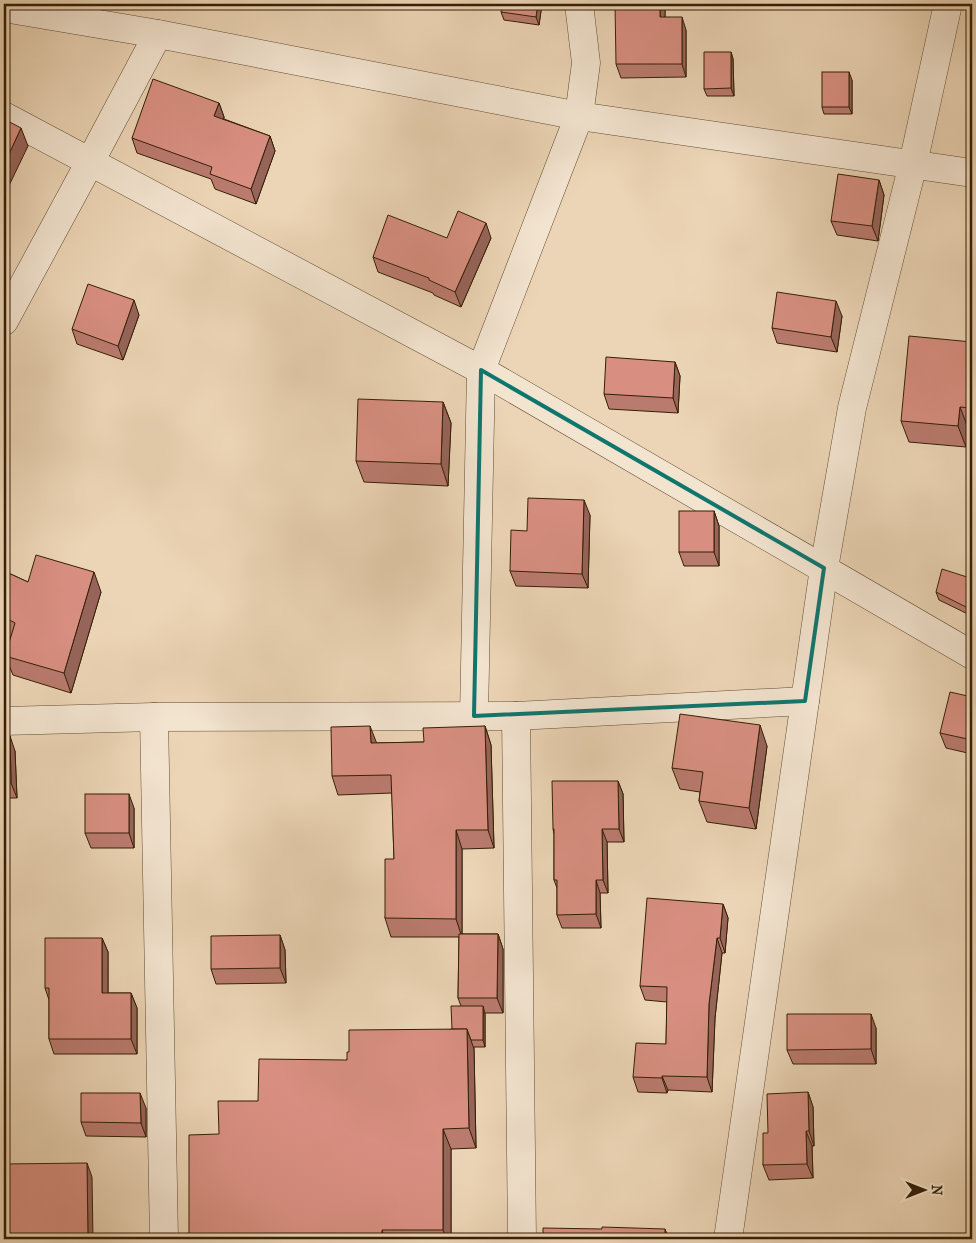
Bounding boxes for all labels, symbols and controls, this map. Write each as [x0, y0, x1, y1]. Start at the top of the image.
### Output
north arrow [898, 1166, 948, 1216]
text: N [928, 1185, 945, 1196]

